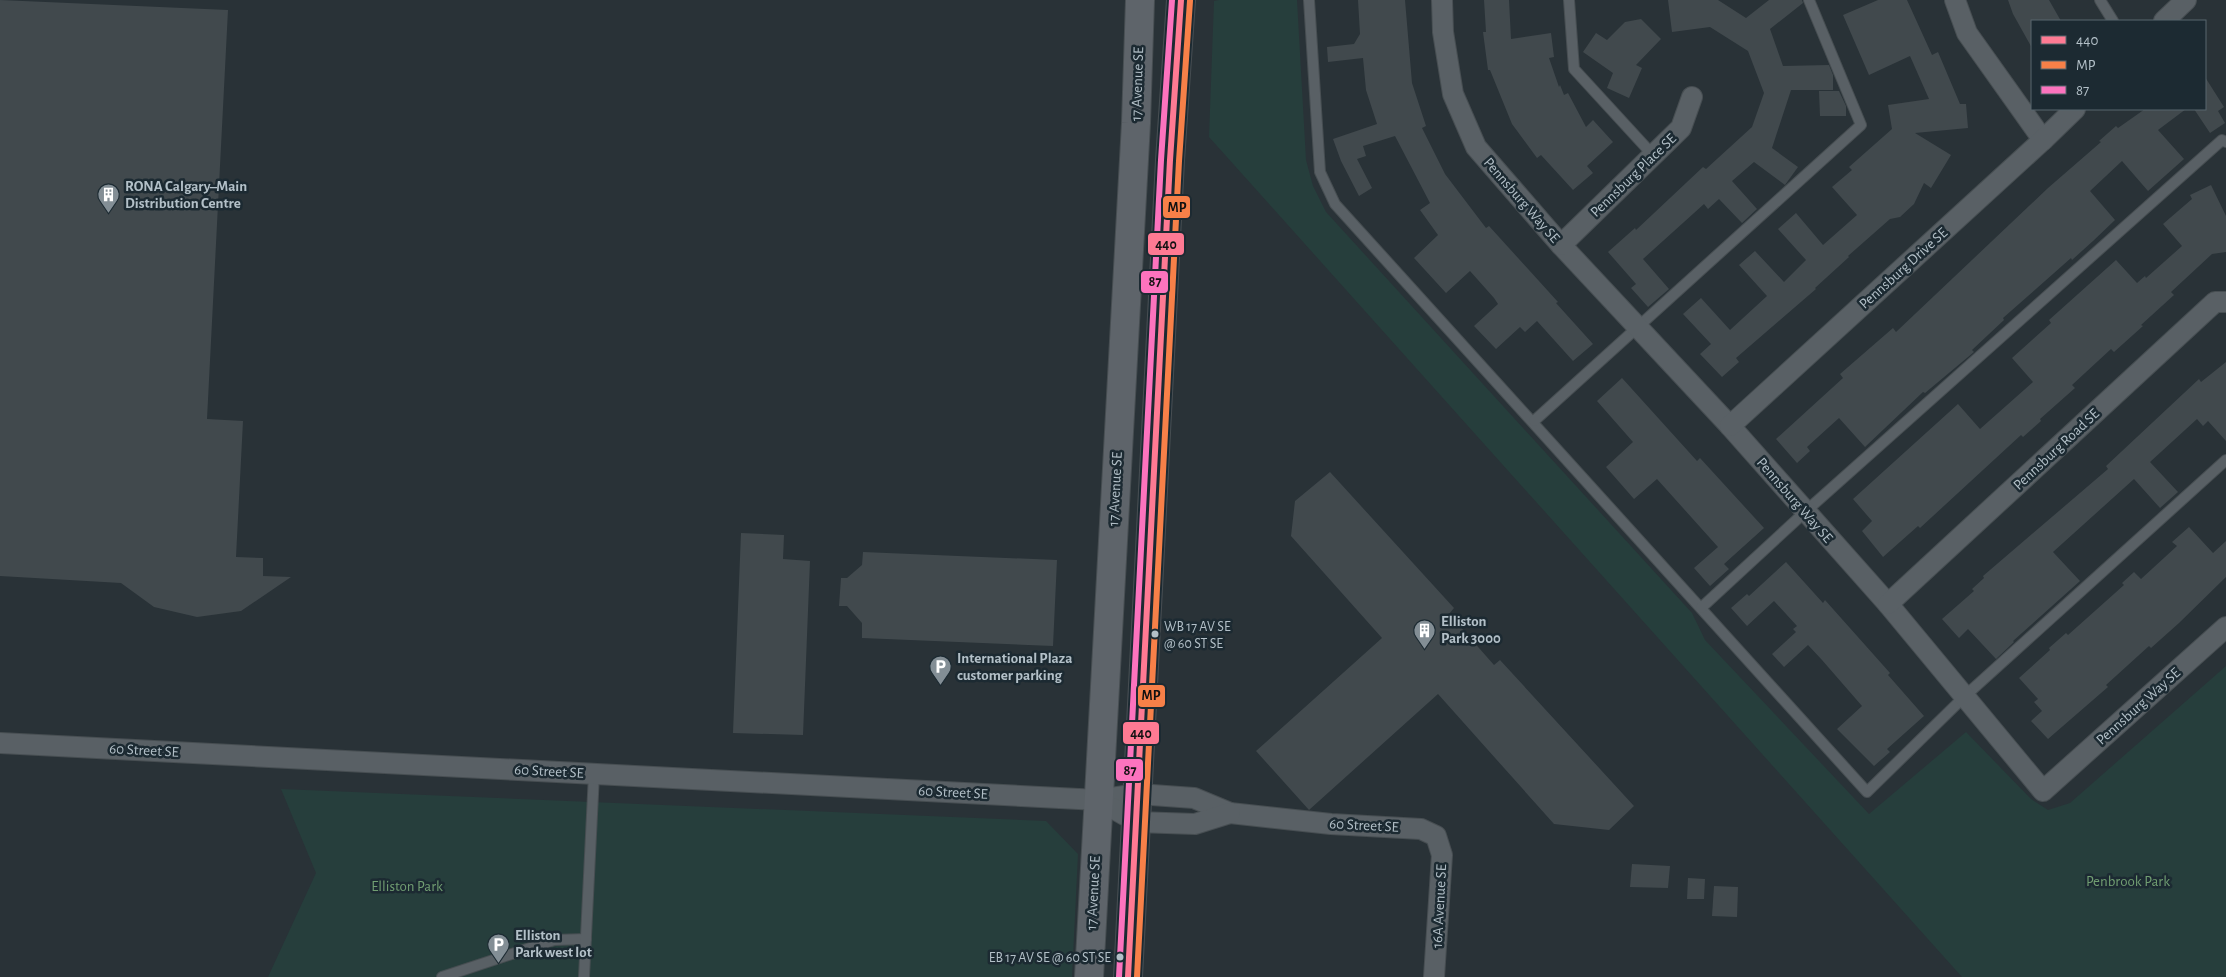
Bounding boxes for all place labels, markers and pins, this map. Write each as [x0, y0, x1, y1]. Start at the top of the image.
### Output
place label: RONA Calgary–Main Distribution Centre [125, 179, 247, 211]
building icon: RONA Calgary–Main Distribution Centre [97, 183, 121, 214]
place label: Elliston Park 3000 [1441, 614, 1501, 646]
building icon: Elliston Park 3000 [1413, 618, 1437, 649]
place label: WB 17 AV SE @ 60 ST SE [1164, 620, 1231, 651]
marker: WB 17 AV SE @ 60 ST SE [1150, 629, 1160, 639]
place label: International Plaza customer parking [957, 651, 1072, 683]
parking icon: International Plaza customer parking [929, 655, 953, 686]
place label: Elliston Park west lot [515, 928, 592, 960]
parking icon: Elliston Park west lot [487, 932, 511, 963]
place label: EB 17 AV SE @ 60 ST SE [989, 951, 1111, 965]
marker: EB 17 AV SE @ 60 ST SE [1115, 952, 1125, 962]

